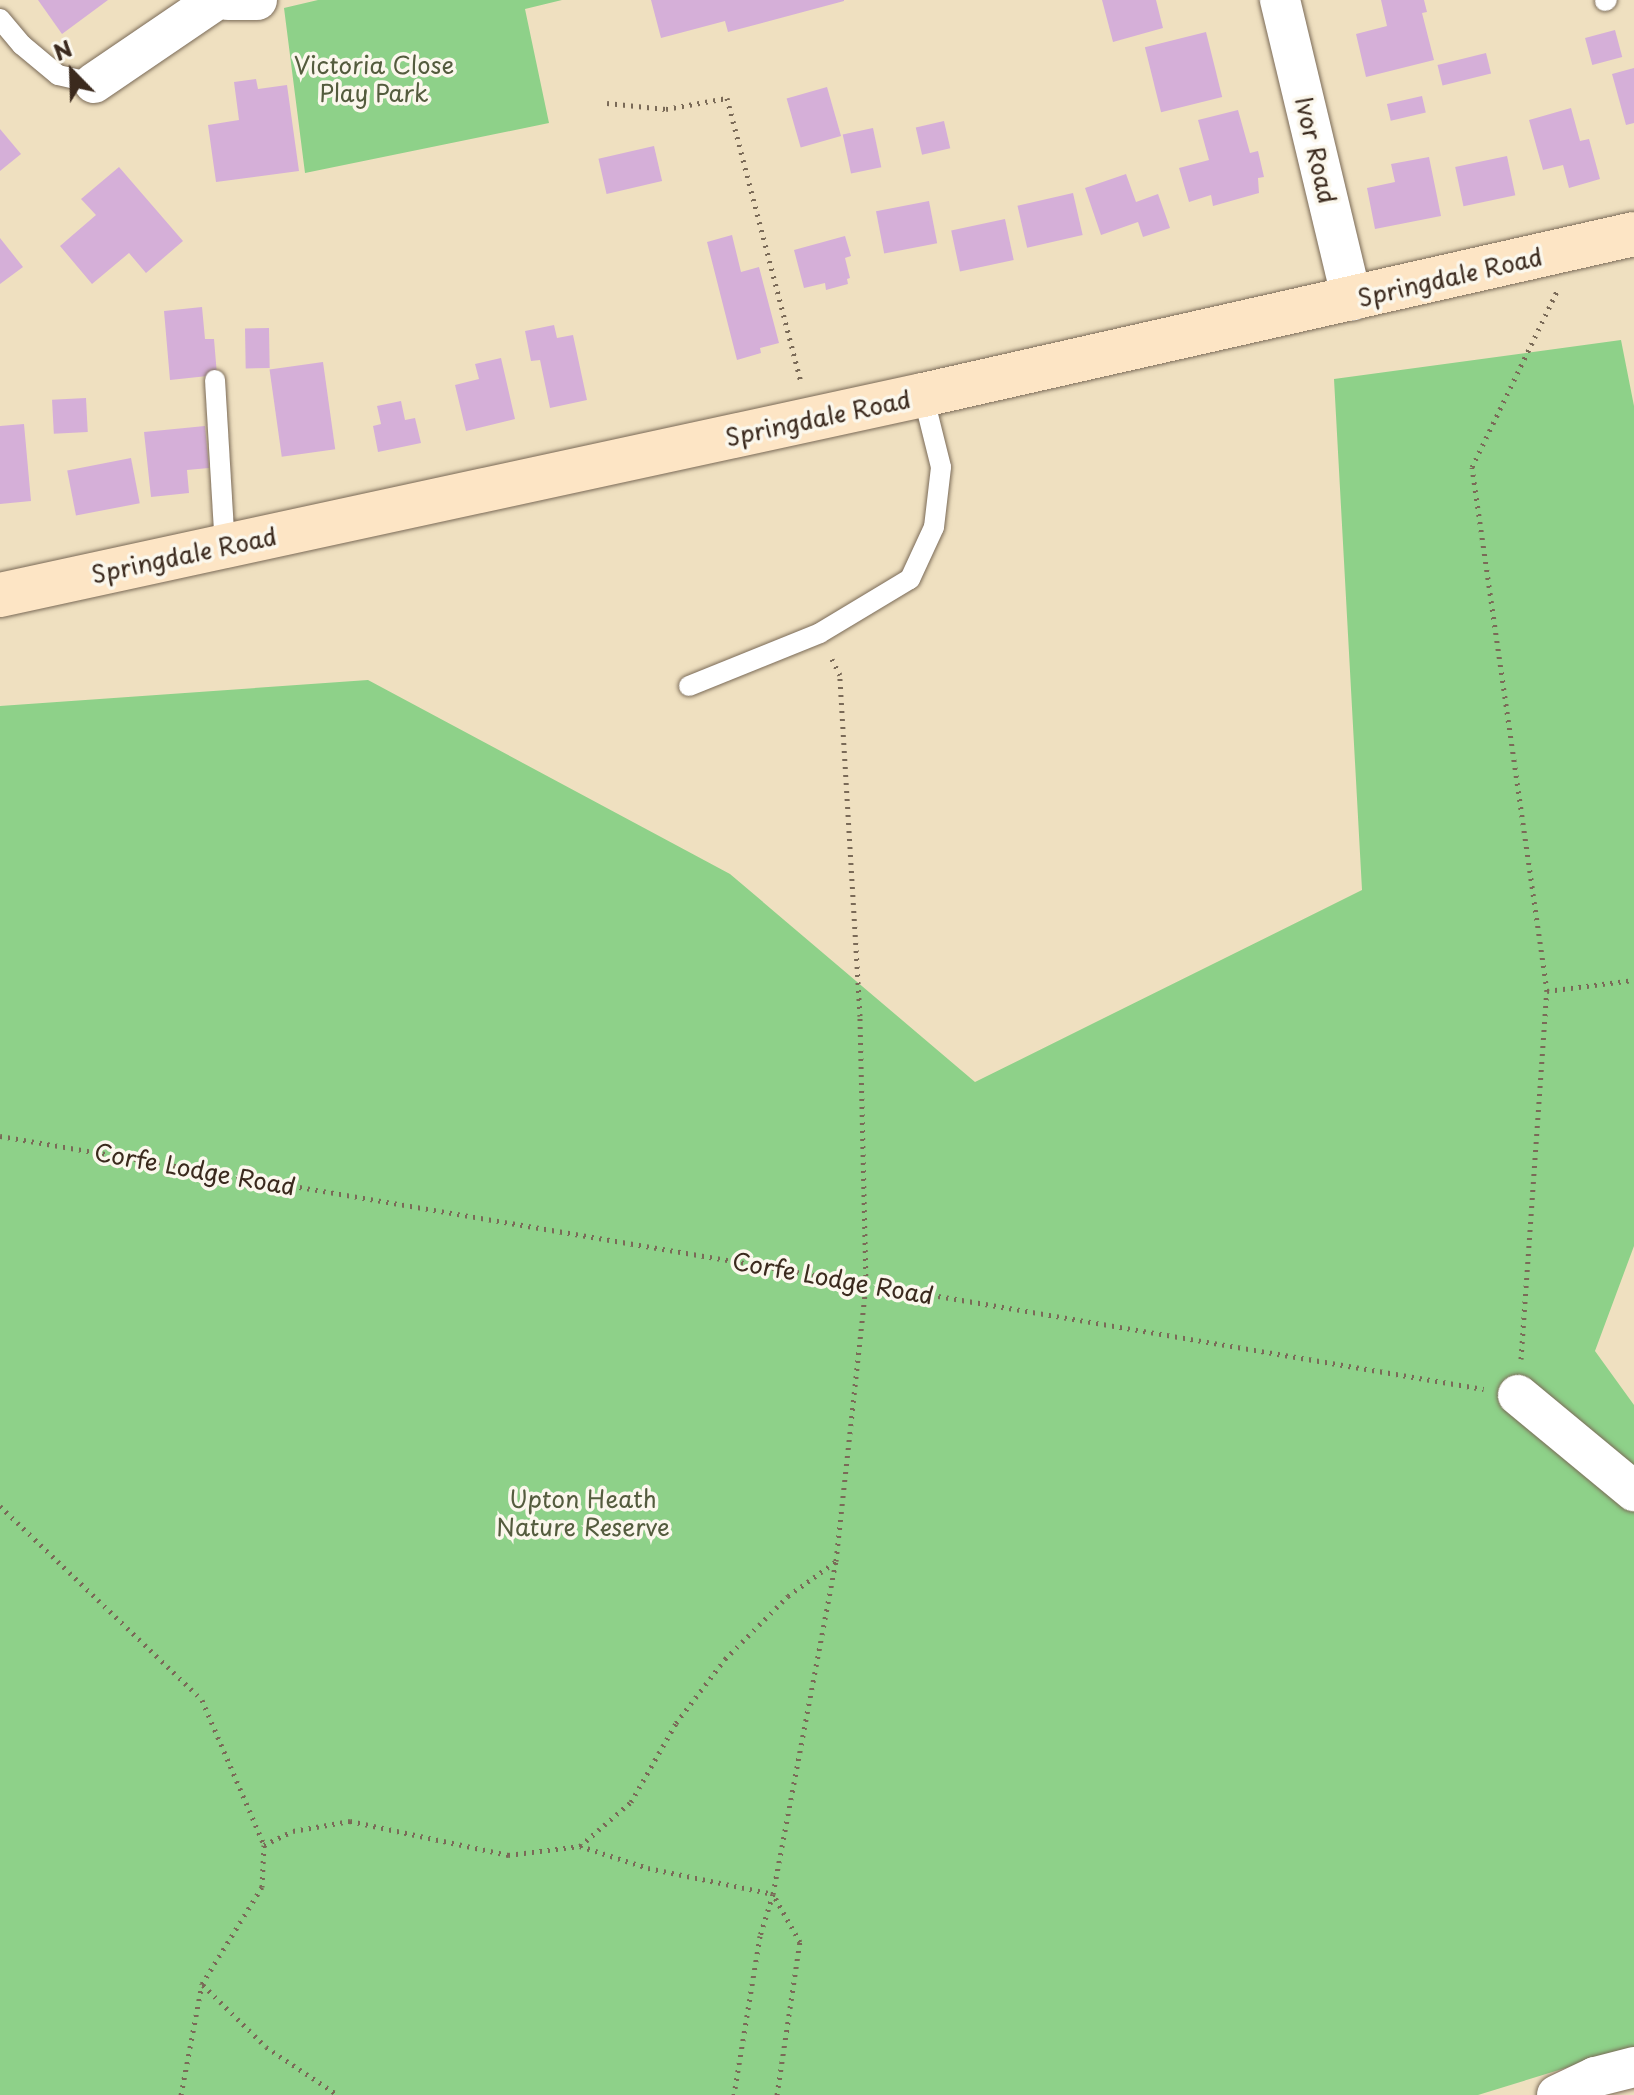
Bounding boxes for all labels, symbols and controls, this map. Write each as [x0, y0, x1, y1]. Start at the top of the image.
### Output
text: N [48, 31, 77, 68]
north arrow [32, 32, 112, 112]
park label: Victoria Close Play Park [294, 51, 454, 107]
street label: Ivor Road [1290, 94, 1342, 206]
street label: Springdale Road [1354, 242, 1546, 312]
street label: Springdale Road [722, 384, 914, 452]
street label: Springdale Road [88, 521, 280, 589]
street label: Corfe Lodge Road [92, 1137, 298, 1201]
street label: Corfe Lodge Road [730, 1246, 936, 1310]
park label: Upton Heath Nature Reserve [495, 1485, 671, 1541]

